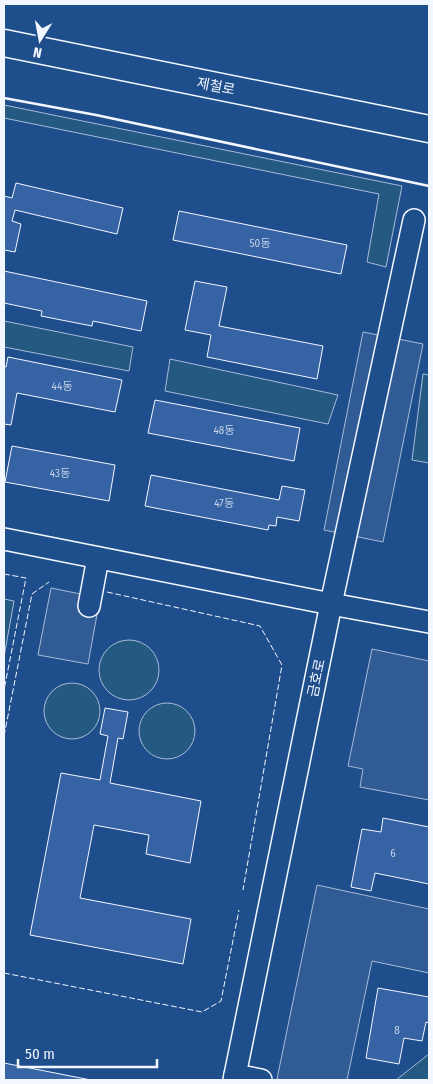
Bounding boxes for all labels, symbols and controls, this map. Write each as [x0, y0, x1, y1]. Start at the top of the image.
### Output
north arrow [15, 15, 65, 65]
text: N [32, 43, 43, 61]
street label: 제철로 [195, 74, 237, 99]
house number: 50동 [250, 237, 270, 250]
house number: 44동 [52, 380, 72, 393]
house number: 48동 [214, 424, 234, 437]
house number: 43동 [50, 467, 70, 480]
house number: 47동 [214, 497, 234, 510]
street label: 금호로 [304, 657, 329, 699]
house number: 6 [390, 847, 396, 860]
house number: 8 [394, 1024, 400, 1037]
scale bar [18, 1036, 156, 1068]
text: 50 m [25, 1045, 55, 1063]

